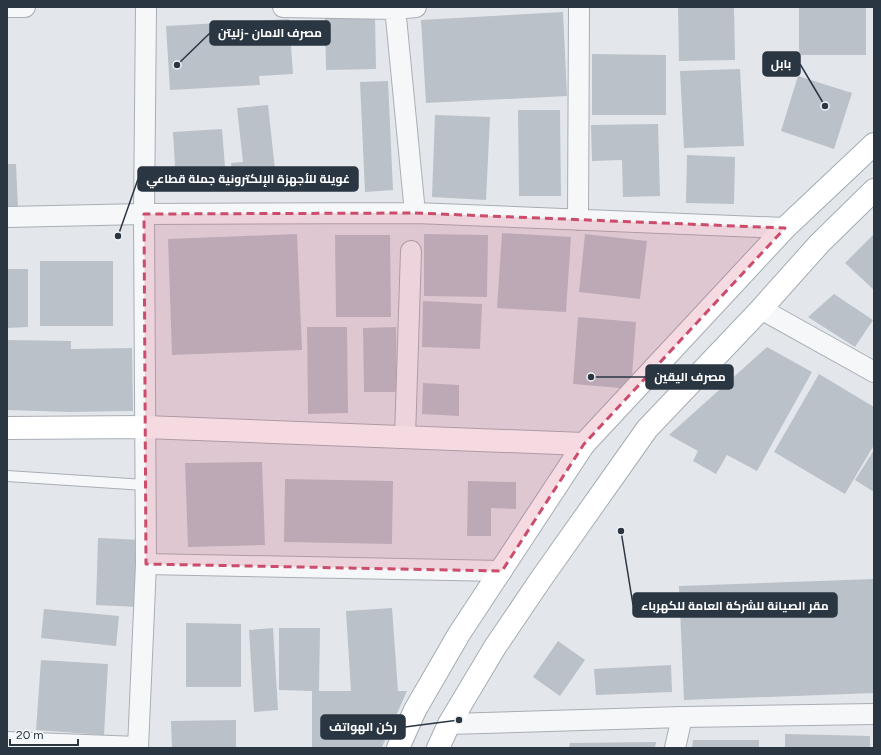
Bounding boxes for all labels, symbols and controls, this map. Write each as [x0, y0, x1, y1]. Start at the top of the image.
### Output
callout: مصرف الامان -زليتن [210, 21, 330, 45]
text: مصرف الامان -زليتن [218, 26, 322, 41]
callout: بابل [763, 52, 800, 76]
text: بابل [771, 57, 791, 72]
callout: غويلة للأجهزة الإلكترونية جملة قطاعي [138, 167, 358, 191]
text: غويلة للأجهزة الإلكترونية جملة قطاعي [146, 172, 350, 189]
callout: مصرف اليقين [646, 365, 733, 389]
text: مصرف اليقين [654, 370, 726, 385]
callout: مقر الصيانة للشركة العامة للكهرباء [633, 593, 837, 617]
text: مقر الصيانة للشركة العامة للكهرباء [641, 599, 829, 614]
callout: ركن الهواتف [321, 715, 405, 739]
text: ركن الهواتف [329, 720, 397, 735]
scale bar [10, 721, 78, 747]
text: 20 m [16, 728, 44, 742]

